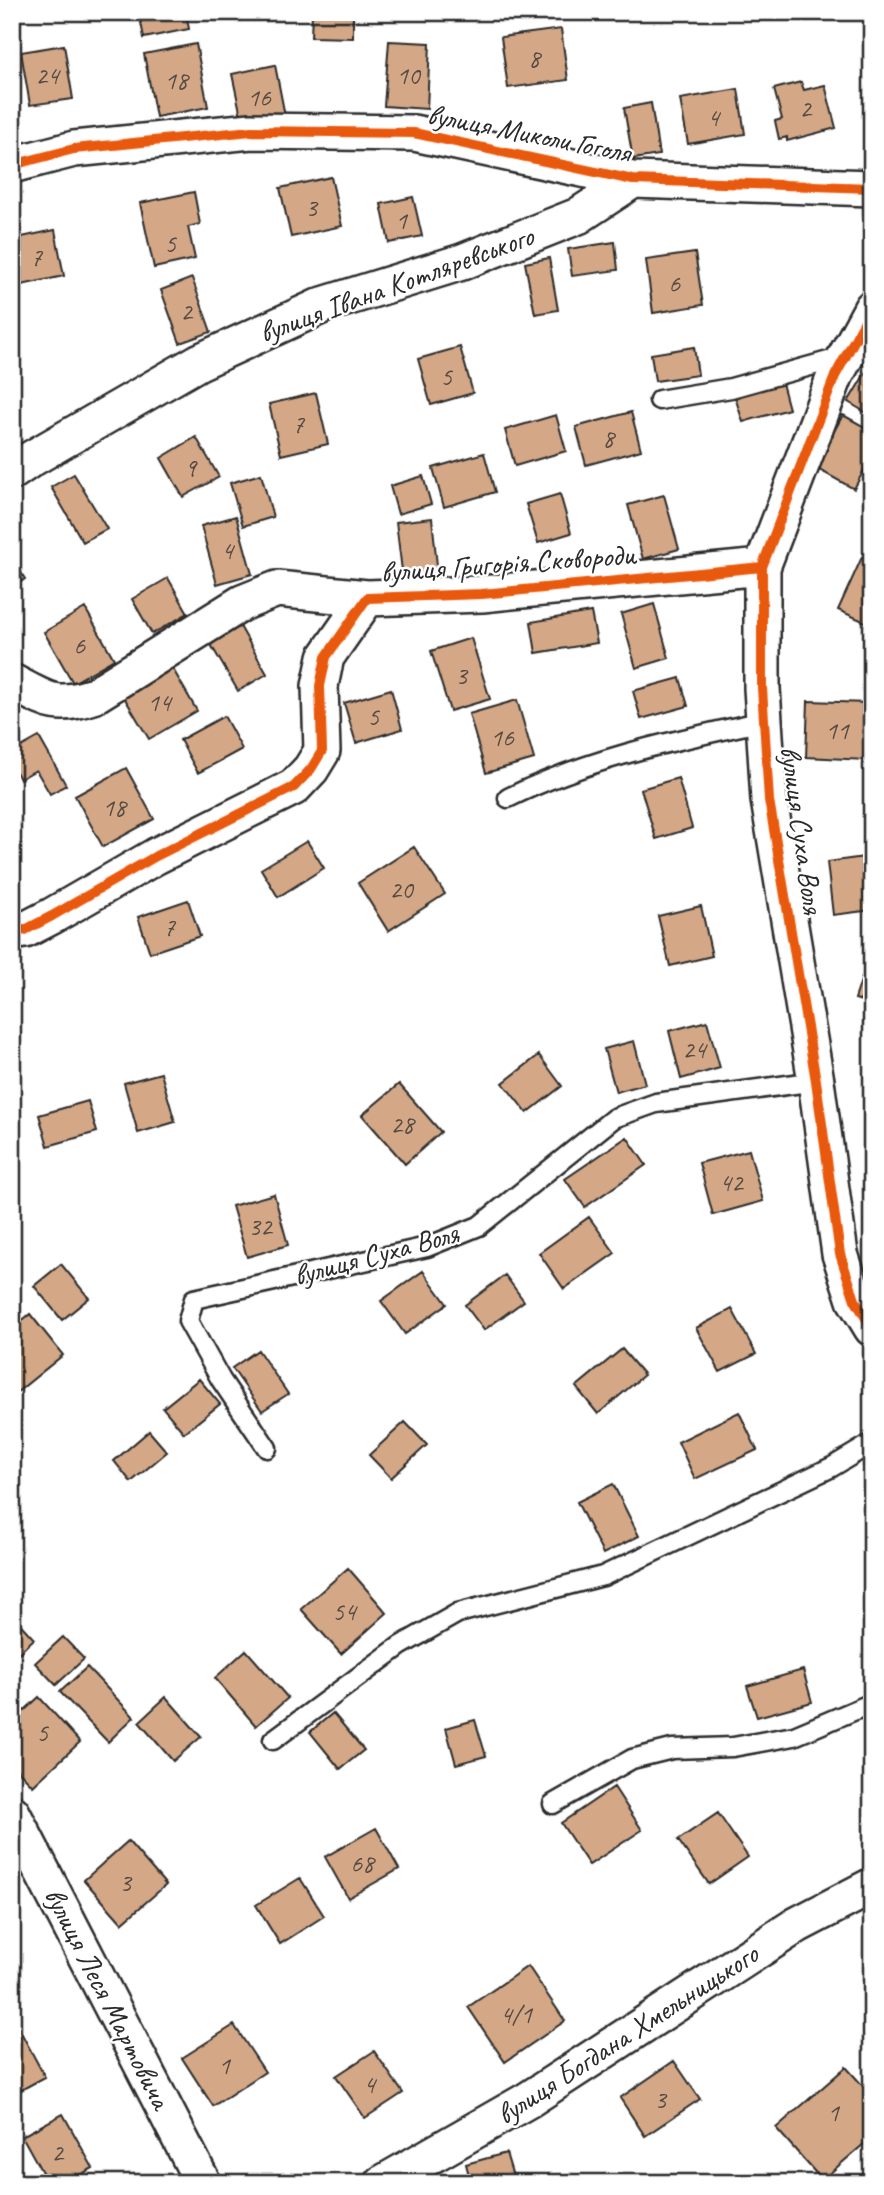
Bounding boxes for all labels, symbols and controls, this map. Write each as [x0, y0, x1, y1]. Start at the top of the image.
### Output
house number: 8 [528, 42, 542, 75]
house number: 24 [35, 59, 61, 92]
house number: 10 [396, 59, 422, 92]
house number: 18 [164, 64, 190, 97]
house number: 16 [247, 81, 272, 114]
house number: 2 [799, 92, 813, 125]
street label: вулиця Миколи Гоголя [424, 95, 636, 172]
house number: 4 [707, 101, 721, 134]
house number: 3 [305, 191, 319, 224]
house number: 1 [395, 204, 408, 237]
street label: вулиця Івана Котляревського [254, 216, 540, 351]
house number: 5 [164, 227, 177, 260]
house number: 7 [30, 241, 43, 274]
house number: 6 [668, 267, 681, 300]
house number: 2 [180, 295, 194, 328]
house number: 5 [440, 360, 453, 393]
house number: 7 [292, 408, 305, 441]
house number: 8 [602, 422, 616, 455]
house number: 9 [184, 451, 198, 484]
house number: 4 [221, 534, 235, 567]
street label: вулиця Григорія Сковороди [379, 535, 638, 591]
house number: 6 [73, 629, 86, 662]
house number: 3 [455, 659, 469, 692]
house number: 14 [147, 686, 173, 719]
house number: 5 [367, 700, 380, 733]
house number: 11 [825, 714, 850, 747]
house number: 16 [490, 721, 515, 754]
street label: вулиця Суха Воля [771, 744, 833, 918]
house number: 18 [102, 791, 128, 824]
house number: 20 [389, 873, 415, 906]
house number: 7 [163, 911, 176, 944]
house number: 24 [682, 1033, 708, 1066]
house number: 28 [390, 1108, 416, 1141]
house number: 42 [719, 1166, 745, 1199]
house number: 32 [248, 1210, 274, 1243]
street label: вулиця Суха Воля [289, 1213, 464, 1294]
house number: 54 [332, 1595, 358, 1628]
house number: 5 [36, 1716, 49, 1749]
house number: 68 [350, 1847, 376, 1880]
house number: 3 [119, 1866, 133, 1899]
street label: вулиця Леся Мартовича [36, 1881, 181, 2118]
street label: вулиця Богдана Хмельницького [489, 1934, 766, 2133]
house number: 4/1 [500, 1998, 533, 2031]
house number: 1 [218, 2049, 231, 2082]
house number: 4 [363, 2068, 377, 2101]
house number: 3 [654, 2083, 668, 2116]
house number: 1 [827, 2096, 840, 2129]
house number: 2 [51, 2136, 65, 2169]

